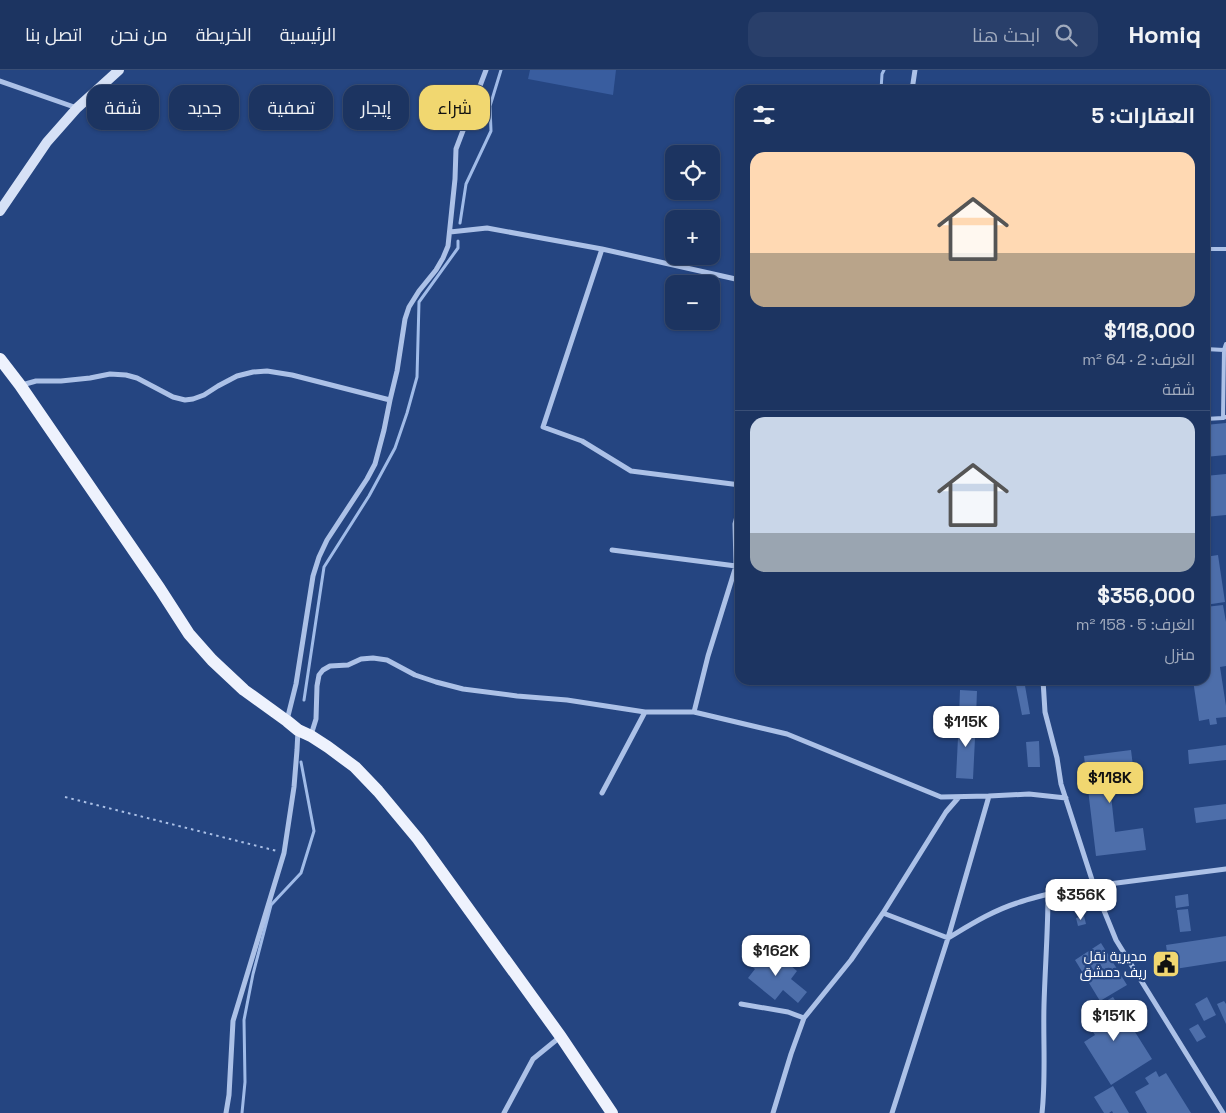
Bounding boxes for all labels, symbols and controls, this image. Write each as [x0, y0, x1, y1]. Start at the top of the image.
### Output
search box [748, 12, 1098, 57]
text: Homiq [1128, 19, 1201, 50]
icon: search [1052, 21, 1080, 49]
text: اتصل بنا [25, 23, 83, 46]
text: من نحن [111, 23, 168, 46]
text: الخريطة [196, 23, 252, 46]
text: الرئيسية [280, 23, 336, 46]
text: ابحث هنا [972, 23, 1040, 48]
chip: شقة [87, 85, 159, 130]
chip: جديد [169, 85, 239, 130]
chip: تصفية [249, 85, 333, 130]
chip: إيجار [343, 85, 409, 130]
chip: شراء [419, 85, 490, 130]
icon: filters [750, 101, 778, 129]
text: العقارات: 5 [1092, 102, 1195, 129]
map controls [665, 145, 720, 330]
button: locate [665, 145, 720, 200]
icon: home [928, 184, 1018, 274]
button: + [665, 210, 720, 265]
button: − [665, 275, 720, 330]
text: $118,000 [1104, 317, 1195, 344]
text: الغرف: 2 · 64 m² [1082, 349, 1195, 370]
text: شقة [1162, 379, 1195, 400]
icon: home [928, 450, 1018, 540]
text: $356,000 [1097, 582, 1195, 609]
text: الغرف: 5 · 158 m² [1076, 614, 1195, 635]
text: منزل [1165, 644, 1195, 665]
pin: $115K [931, 706, 1001, 748]
text: $115K [944, 711, 988, 732]
pin: $118K [1075, 762, 1145, 804]
text: $118K [1088, 767, 1132, 788]
pin: $356K [1046, 878, 1116, 921]
text: $356K [1057, 884, 1105, 905]
pin: $162K [741, 934, 811, 977]
text: $162K [753, 940, 799, 961]
place label: مديرية نقل ريف دمشق [1080, 947, 1147, 981]
public building icon: مديرية نقل ريف دمشق [1151, 949, 1181, 979]
pin: $151K [1079, 1000, 1149, 1042]
text: $151K [1092, 1005, 1136, 1026]

